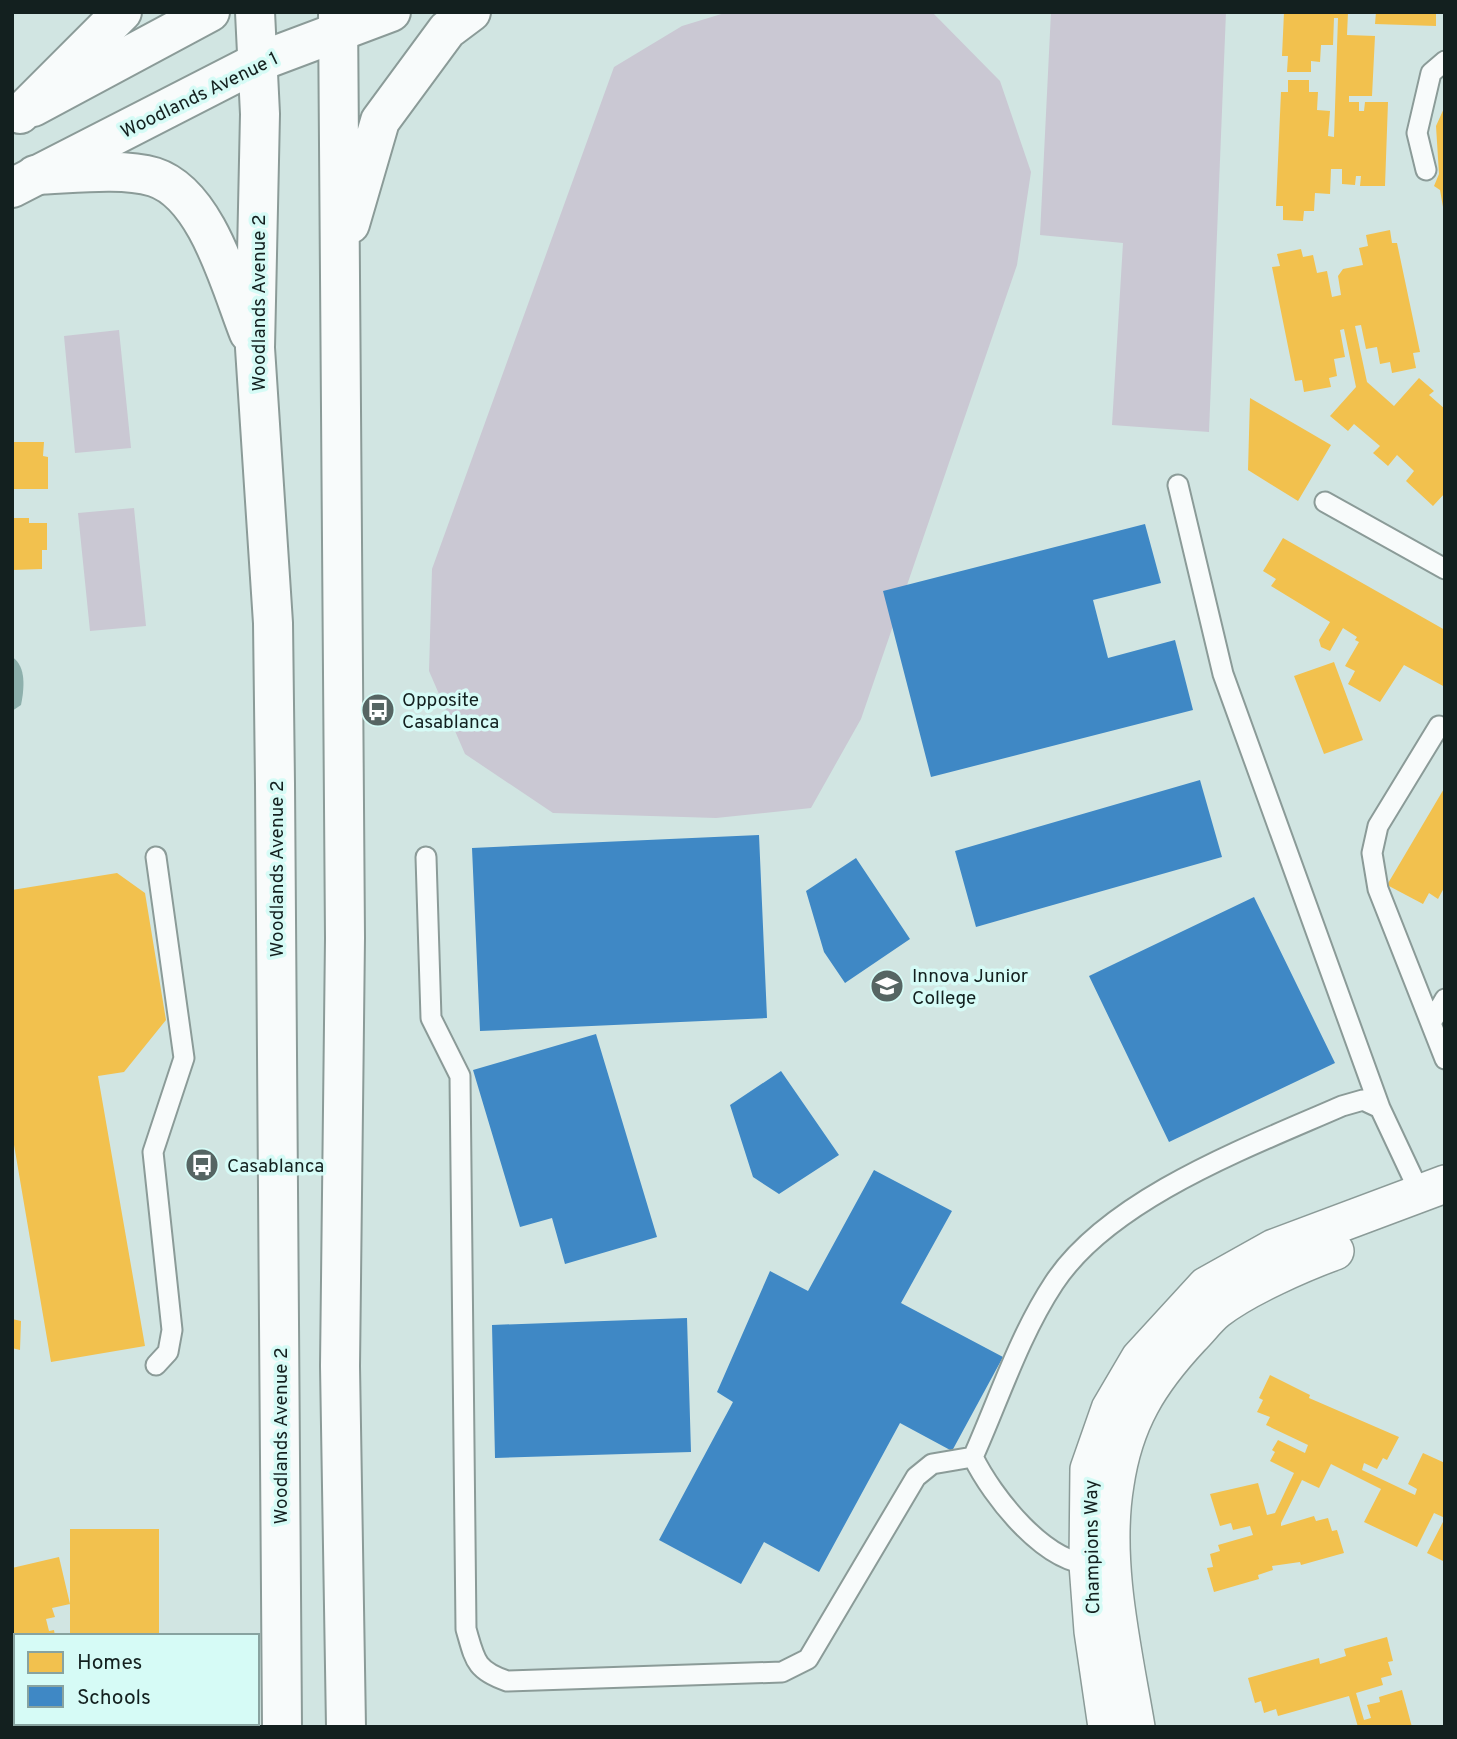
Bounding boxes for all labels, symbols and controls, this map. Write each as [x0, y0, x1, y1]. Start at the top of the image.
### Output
street label: Woodlands Avenue 1 [117, 47, 283, 144]
street label: Woodlands Avenue 2 [248, 214, 272, 392]
place label: Opposite Casablanca [402, 689, 499, 735]
bus stop icon: Opposite Casablanca [359, 691, 397, 729]
street label: Woodlands Avenue 2 [266, 780, 290, 958]
place label: Innova Junior College [912, 965, 1029, 1011]
school or university icon: Innova Junior College [868, 967, 906, 1005]
bus stop icon: Casablanca [183, 1146, 221, 1184]
place label: Casablanca [227, 1155, 324, 1179]
street label: Woodlands Avenue 2 [270, 1347, 294, 1525]
street label: Champions Way [1080, 1479, 1106, 1615]
legend [14, 1634, 259, 1725]
text: Homes [77, 1650, 142, 1677]
text: Schools [77, 1685, 151, 1712]

